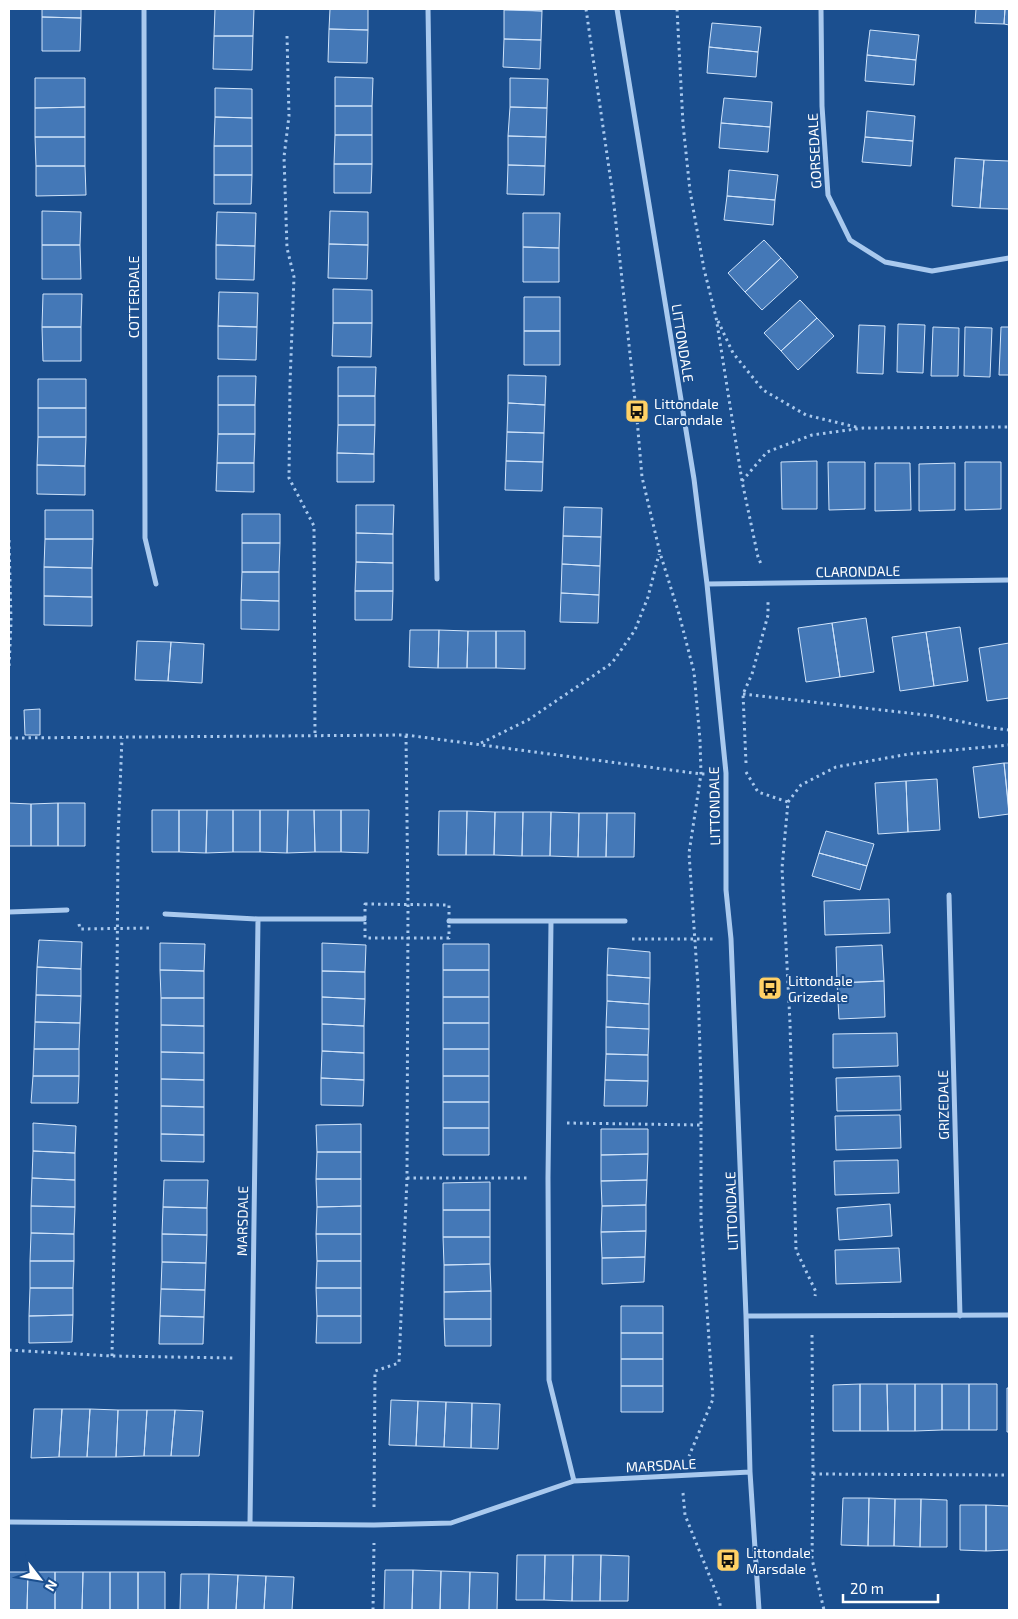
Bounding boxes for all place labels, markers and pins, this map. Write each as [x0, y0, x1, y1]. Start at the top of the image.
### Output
place label: Littondale Clarondale [654, 395, 723, 428]
bus stop icon: Littondale Clarondale [624, 398, 650, 424]
place label: Littondale Grizedale [788, 972, 853, 1005]
bus stop icon: Littondale Grizedale [757, 975, 783, 1001]
place label: Littondale Marsdale [746, 1544, 811, 1577]
bus stop icon: Littondale Marsdale [715, 1547, 741, 1573]

